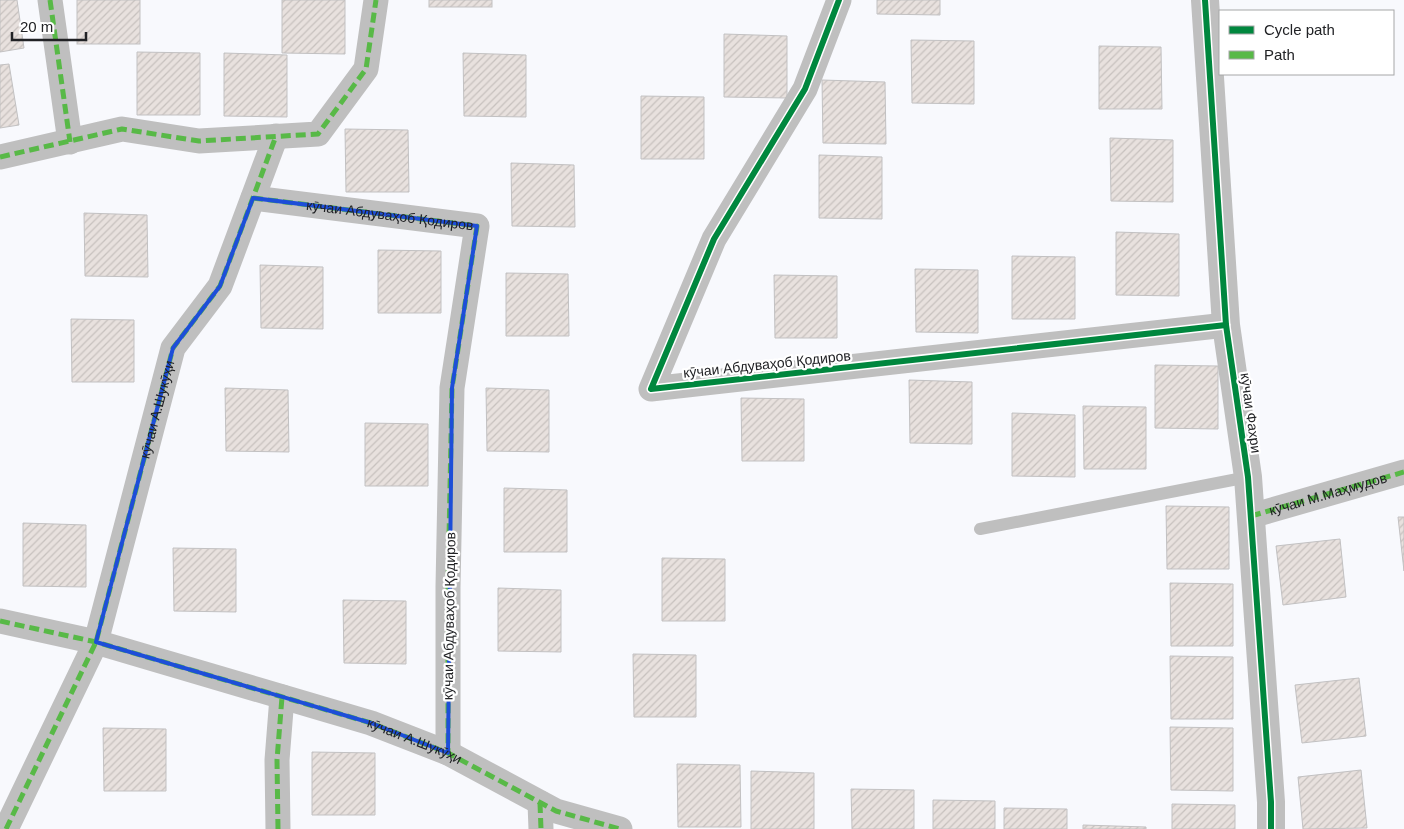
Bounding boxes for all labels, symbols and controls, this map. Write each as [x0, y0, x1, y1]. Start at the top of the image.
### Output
scale bar [12, 10, 86, 42]
legend [1219, 10, 1394, 75]
text: 20 m [20, 18, 53, 35]
text: Cycle path [1264, 21, 1335, 38]
text: Path [1264, 46, 1295, 63]
street label: кӯчаи Абдуваҳоб Қодиров [305, 197, 474, 233]
street label: кӯчаи Абдуваҳоб Қодиров [683, 347, 851, 381]
street label: кӯчаи А.Шукӯҳи [136, 359, 177, 460]
street label: кӯчаи Фахри [1237, 372, 1265, 454]
street label: кӯчаи М.Маҳмудов [1267, 469, 1389, 518]
street label: кӯчаи Абдуваҳоб Қодиров [440, 532, 458, 700]
street label: кӯчаи А.Шукӯҳи [365, 714, 465, 767]

